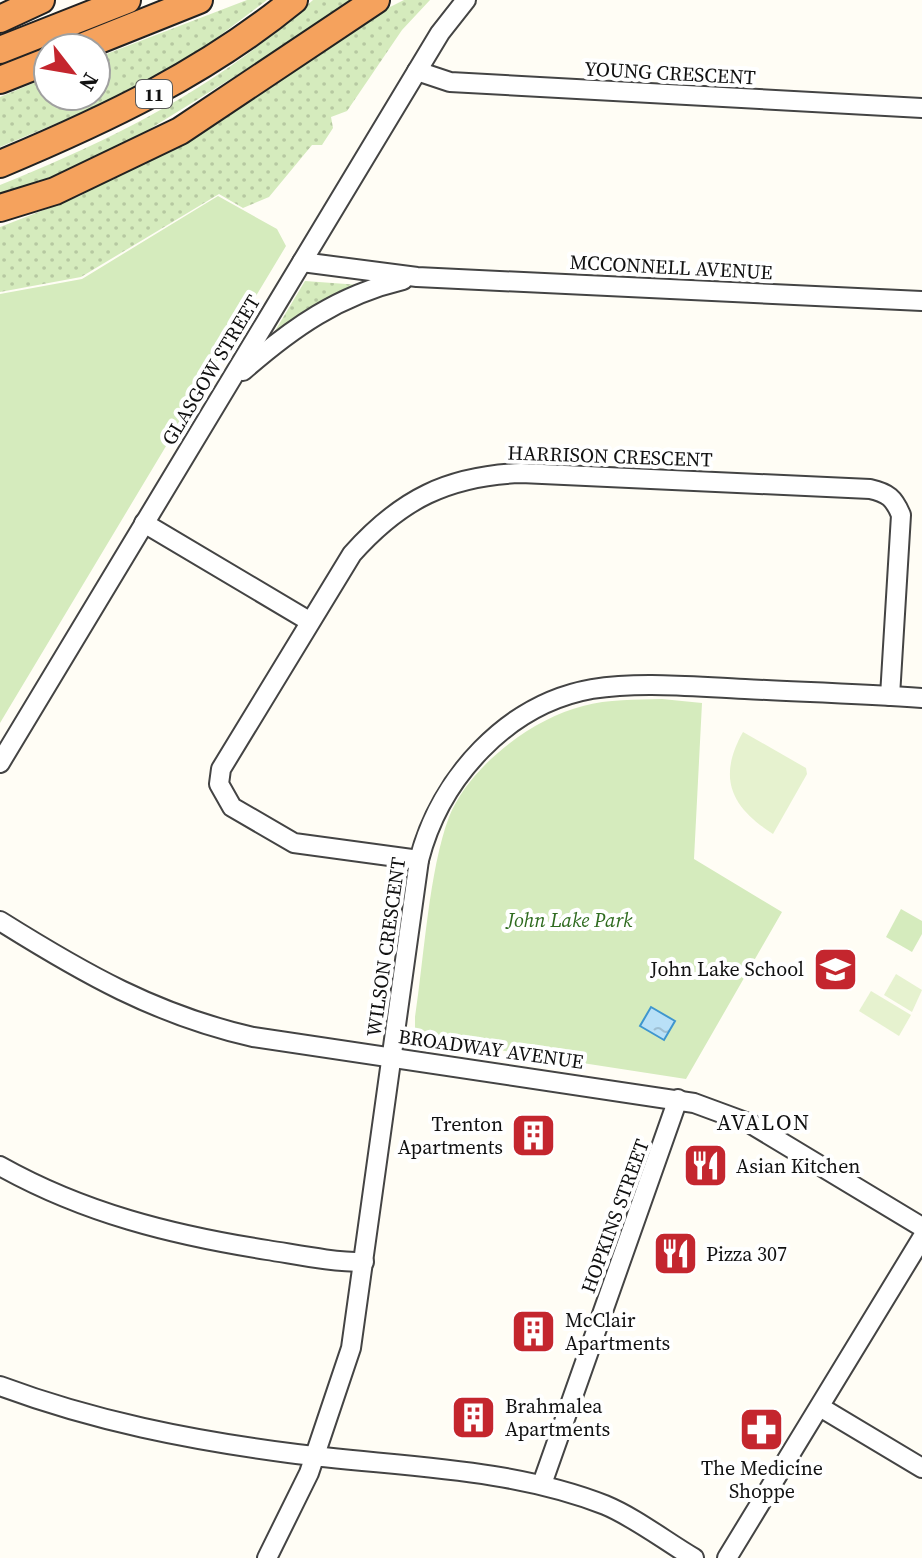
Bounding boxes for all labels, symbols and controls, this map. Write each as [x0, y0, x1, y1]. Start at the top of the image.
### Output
north arrow [32, 32, 112, 112]
street label: YOUNG CRESCENT [584, 55, 756, 91]
text: N [72, 68, 106, 97]
road number: 11 [136, 80, 172, 108]
street label: MCCONNELL AVENUE [569, 248, 773, 286]
street label: GLASGOW STREET [155, 290, 267, 450]
street label: HARRISON CRESCENT [507, 438, 713, 474]
street label: WILSON CRESCENT [360, 855, 412, 1039]
park label: John Lake Park [505, 906, 633, 934]
school or university icon: John Lake School [811, 945, 859, 993]
place label: John Lake School [649, 955, 804, 983]
street label: BROADWAY AVENUE [397, 1022, 585, 1076]
district label: AVALON [717, 1107, 811, 1137]
place label: Trenton Apartments [398, 1110, 503, 1161]
building icon: Trenton Apartments [510, 1112, 558, 1160]
street label: HOPKINS STREET [574, 1135, 656, 1297]
restaurant icon: Asian Kitchen [681, 1142, 729, 1190]
place label: Asian Kitchen [736, 1152, 860, 1180]
restaurant icon: Pizza 307 [651, 1230, 699, 1278]
place label: Pizza 307 [706, 1240, 787, 1268]
place label: McClair Apartments [565, 1306, 670, 1357]
building icon: McClair Apartments [510, 1308, 558, 1356]
place label: Brahmalea Apartments [505, 1392, 610, 1443]
building icon: Brahmalea Apartments [450, 1394, 498, 1442]
pharmacy icon: The Medicine Shoppe [738, 1405, 786, 1453]
place label: The Medicine Shoppe [701, 1454, 823, 1505]

